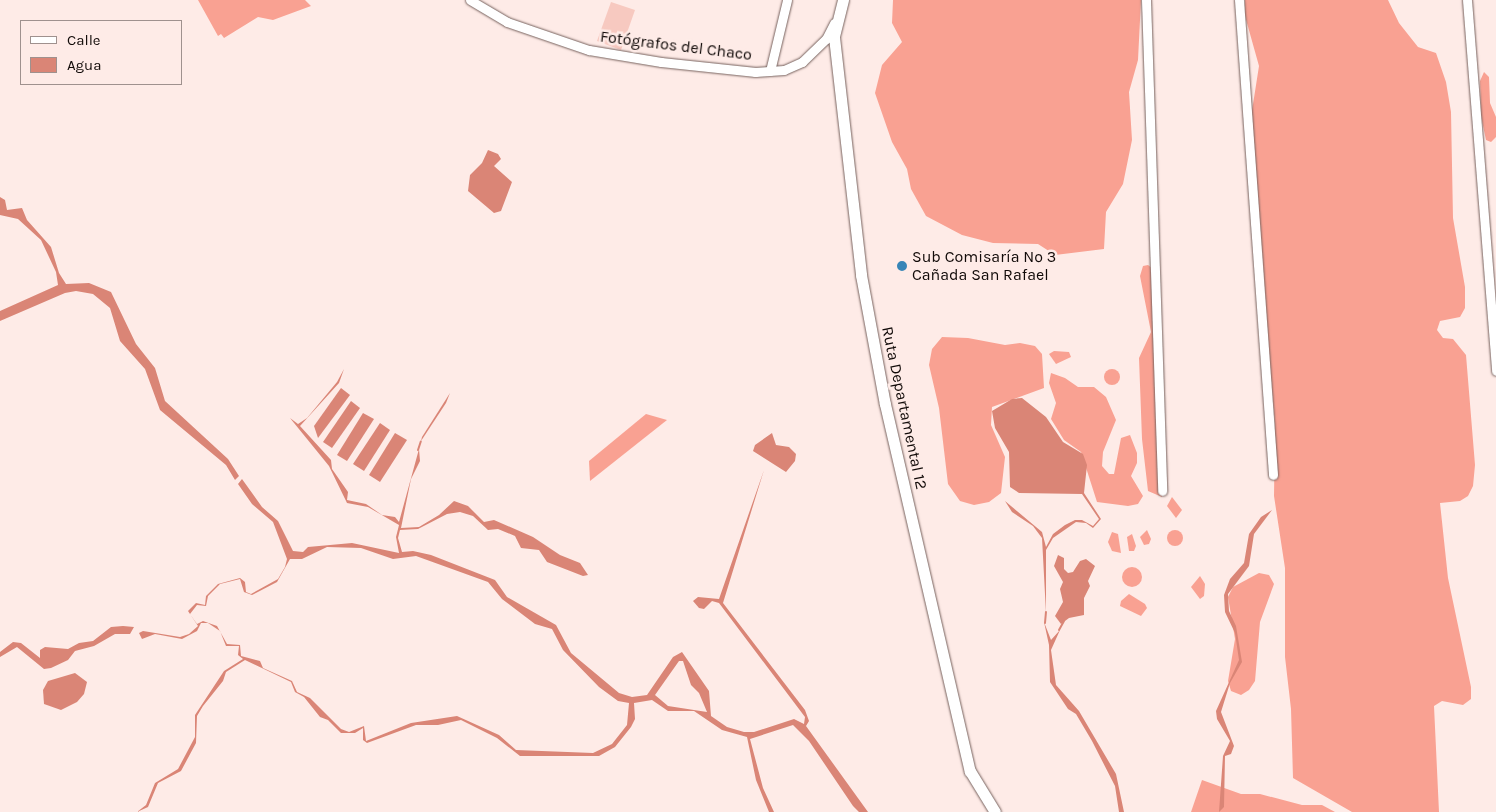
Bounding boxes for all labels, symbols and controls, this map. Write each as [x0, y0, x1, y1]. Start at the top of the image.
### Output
legend [20, 20, 182, 85]
street label: Fotógrafos del Chaco [599, 27, 753, 65]
text: Calle [67, 31, 101, 49]
text: Agua [67, 56, 101, 74]
place label: Sub Comisaría Nº 3 Cañada San Rafael [912, 247, 1056, 285]
marker: Sub Comisaría Nº 3 Cañada San Rafael [896, 260, 908, 272]
street label: Ruta Departamental 12 [877, 325, 931, 491]

